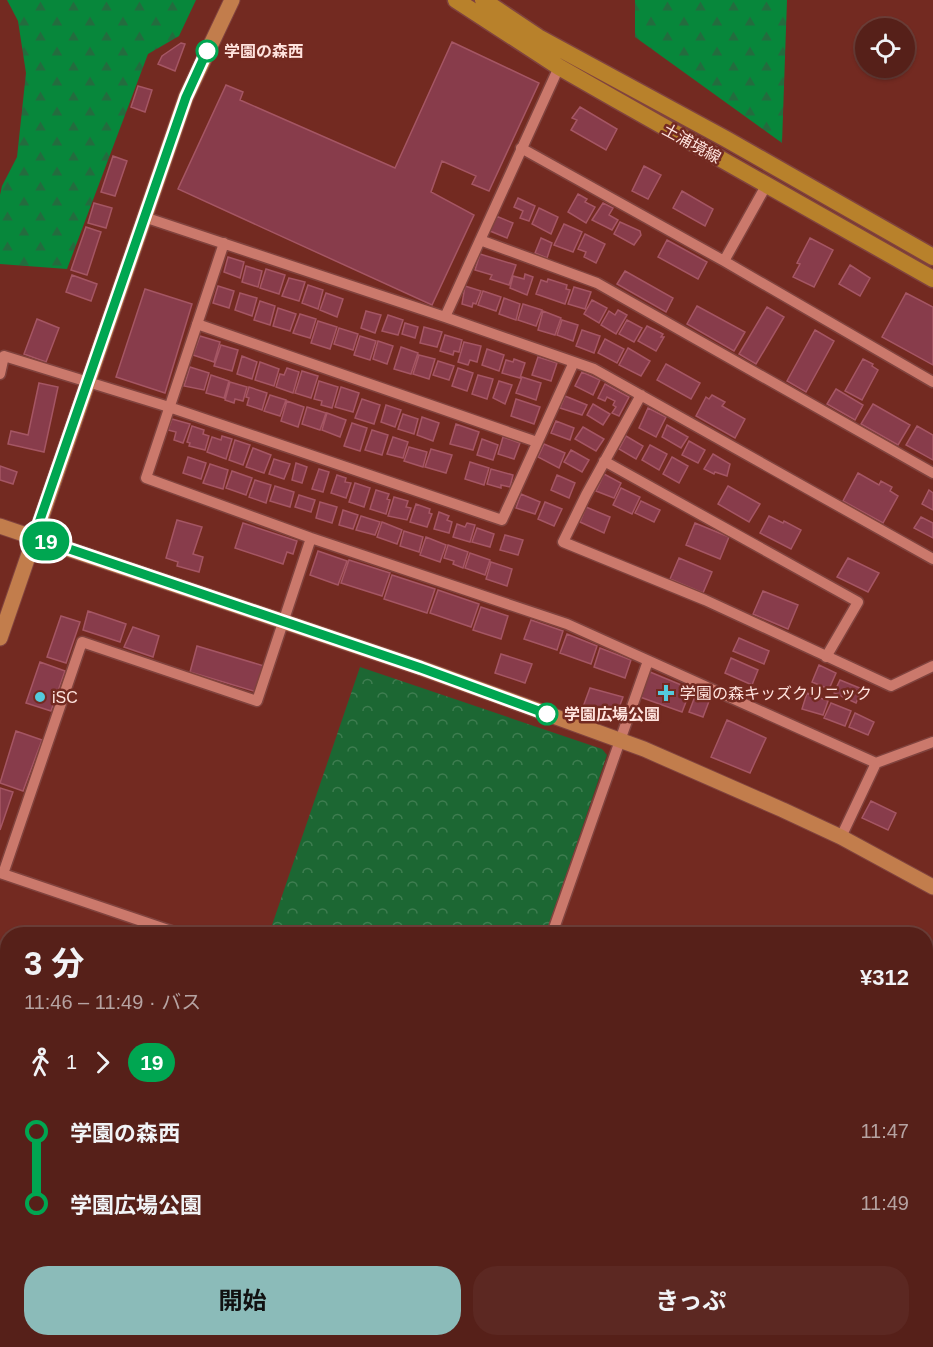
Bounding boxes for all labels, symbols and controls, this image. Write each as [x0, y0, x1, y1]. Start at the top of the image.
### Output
map controls [855, 18, 915, 78]
button: locate [855, 18, 915, 78]
marker: 学園の森西 [196, 40, 218, 62]
place label: 学園の森西 [224, 43, 304, 60]
street label: 土浦境線 [660, 120, 724, 166]
line badge: 19 [19, 522, 73, 560]
text: 19 [34, 530, 58, 553]
marker: 学園の森キッズクリニック [657, 684, 675, 702]
place label: 学園の森キッズクリニック [680, 685, 872, 702]
place label: iSC [52, 689, 78, 706]
marker: iSC [33, 690, 47, 704]
marker: 学園広場公園 [536, 703, 558, 725]
place label: 学園広場公園 [564, 706, 660, 723]
text: 3 分 [24, 945, 85, 982]
text: ¥312 [860, 965, 909, 990]
text: 11:46 – 11:49 · バス [24, 991, 201, 1013]
icon: walk [24, 1046, 57, 1079]
icon: forward [86, 1046, 119, 1079]
text: 1 [66, 1051, 77, 1073]
text: 19 [140, 1051, 163, 1074]
text: 11:47 [860, 1120, 909, 1142]
text: 学園の森西 [70, 1121, 180, 1146]
text: 11:49 [860, 1192, 909, 1214]
text: 学園広場公園 [70, 1193, 202, 1218]
button: 開始 [24, 1266, 461, 1335]
button: きっぷ [473, 1266, 909, 1335]

